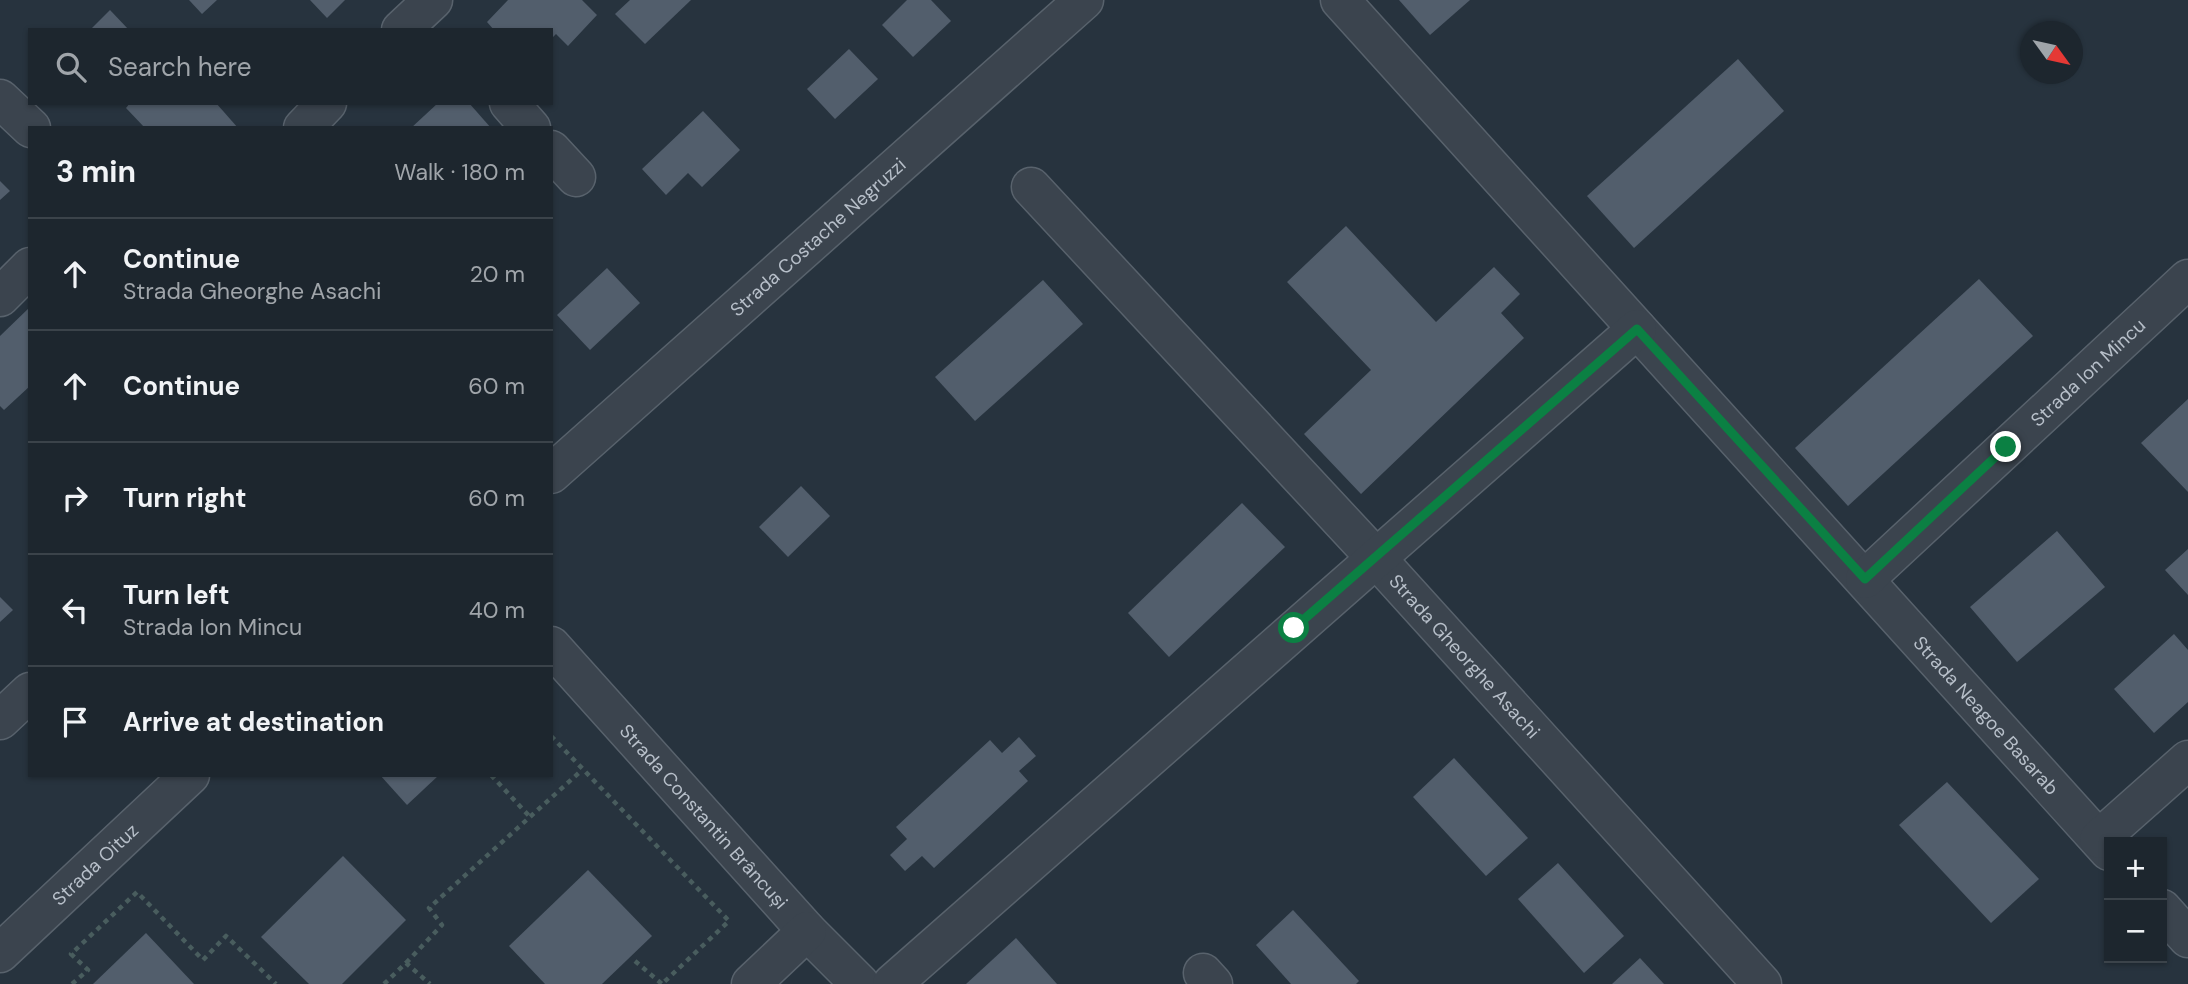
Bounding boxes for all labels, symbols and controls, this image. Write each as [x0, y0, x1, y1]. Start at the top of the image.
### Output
north arrow [2020, 21, 2083, 84]
search box [28, 28, 553, 105]
icon: search [52, 48, 90, 86]
text: Search here [108, 50, 251, 84]
text: 3 min [56, 152, 136, 191]
street label: Strada Costache Negruzzi [725, 152, 911, 322]
text: Walk · 180 m [394, 157, 525, 187]
text: Continue [123, 242, 240, 276]
icon: ahead [56, 255, 94, 293]
text: 20 m [470, 259, 525, 289]
text: Strada Gheorghe Asachi [123, 276, 382, 306]
street label: Strada Ion Mincu [2025, 313, 2151, 432]
icon: ahead [56, 367, 94, 405]
text: Continue [123, 369, 240, 403]
text: 60 m [468, 371, 525, 401]
route end [1990, 431, 2021, 462]
icon: right [56, 479, 94, 517]
text: Turn right [123, 481, 247, 515]
text: 60 m [468, 483, 525, 513]
street label: Strada Gheorghe Asachi [1383, 569, 1546, 744]
text: Turn left [123, 578, 230, 612]
icon: left [56, 591, 94, 629]
text: 40 m [469, 595, 525, 625]
text: Strada Ion Mincu [123, 612, 302, 642]
route start [1278, 612, 1309, 643]
street label: Strada Neagoe Basarab [1908, 631, 2064, 800]
icon: arrive [56, 703, 94, 741]
text: Arrive at destination [123, 705, 384, 739]
street label: Strada Constantin Brâncuși [614, 719, 793, 914]
street label: Strada Oituz [47, 818, 144, 911]
map controls [2104, 837, 2167, 963]
button: + [2104, 837, 2167, 900]
button: − [2104, 900, 2167, 963]

